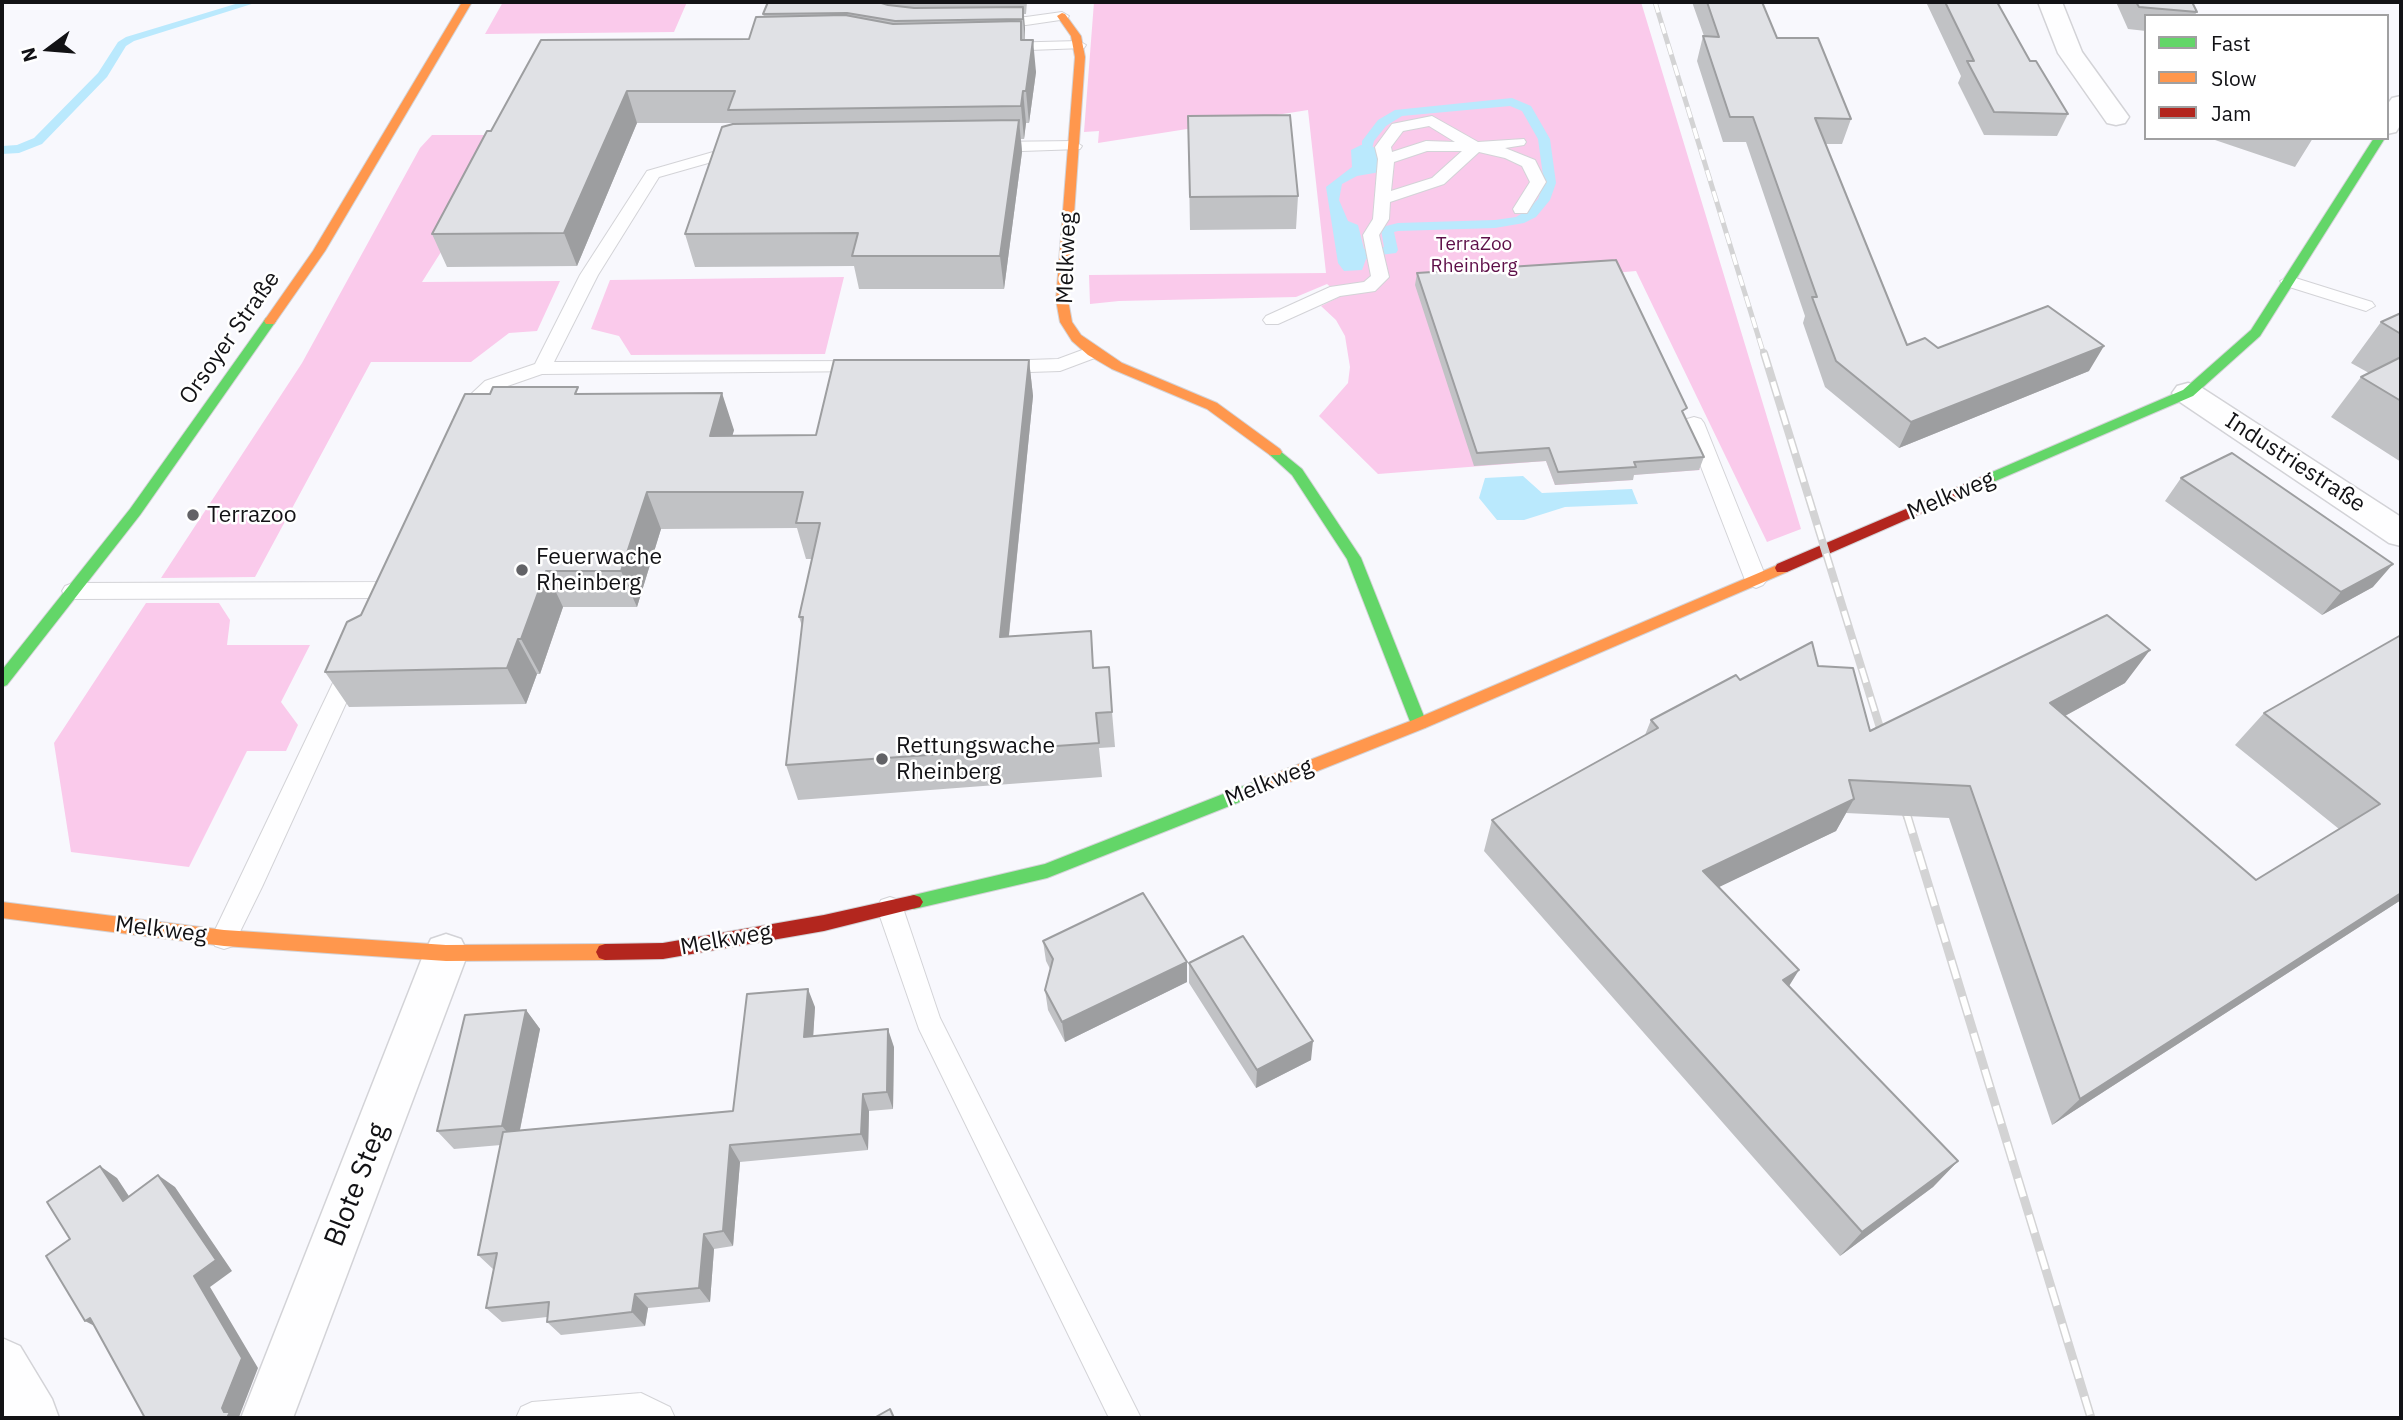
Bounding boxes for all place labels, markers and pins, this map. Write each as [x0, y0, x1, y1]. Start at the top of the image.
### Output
place label: Terrazoo [207, 501, 297, 529]
marker: Terrazoo [185, 507, 201, 523]
place label: Feuerwache Rheinberg [536, 543, 662, 597]
marker: Feuerwache Rheinberg [514, 562, 530, 578]
place label: Rettungswache Rheinberg [896, 732, 1055, 786]
marker: Rettungswache Rheinberg [874, 751, 890, 767]

